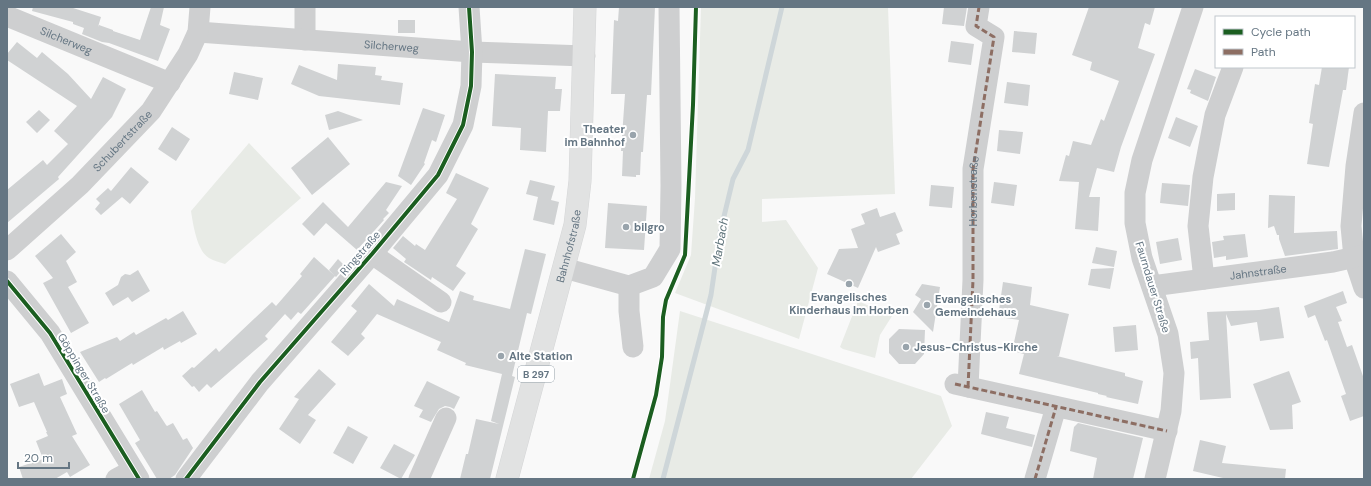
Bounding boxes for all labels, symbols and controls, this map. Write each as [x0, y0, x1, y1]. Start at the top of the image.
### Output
legend [1215, 16, 1355, 68]
street label: Silcherweg [38, 23, 94, 57]
text: Cycle path [1251, 24, 1311, 40]
street label: Silcherweg [364, 37, 419, 55]
text: Path [1251, 44, 1276, 60]
street label: Schubertstraße [90, 107, 155, 174]
place label: Theater im Bahnhof [564, 122, 625, 149]
marker: Theater im Bahnhof [628, 130, 638, 140]
street label: Horbenstraße [966, 155, 982, 226]
street label: Bahnhofstraße [553, 209, 584, 284]
water label: Marbach [708, 216, 732, 268]
place label: bilgro [634, 220, 665, 234]
marker: bilgro [621, 222, 631, 232]
street label: Ringstraße [337, 228, 383, 278]
street label: Faurndauer Straße [1132, 240, 1174, 334]
street label: Jahnstraße [1229, 261, 1287, 283]
marker: Evangelisches Kinderhaus Im Horben [844, 279, 854, 289]
place label: Evangelisches Kinderhaus Im Horben [789, 290, 909, 317]
place label: Evangelisches Gemeindehaus [935, 292, 1017, 319]
marker: Evangelisches Gemeindehaus [922, 300, 932, 310]
street label: Göppinger Straße [55, 330, 113, 416]
place label: Jesus-Christus-Kirche [914, 340, 1038, 354]
marker: Jesus-Christus-Kirche [901, 342, 911, 352]
place label: Alte Station [509, 349, 573, 363]
marker: Alte Station [496, 351, 506, 361]
road number: B 297 [518, 366, 554, 382]
scale bar [18, 444, 69, 470]
text: 20 m [24, 450, 53, 466]

